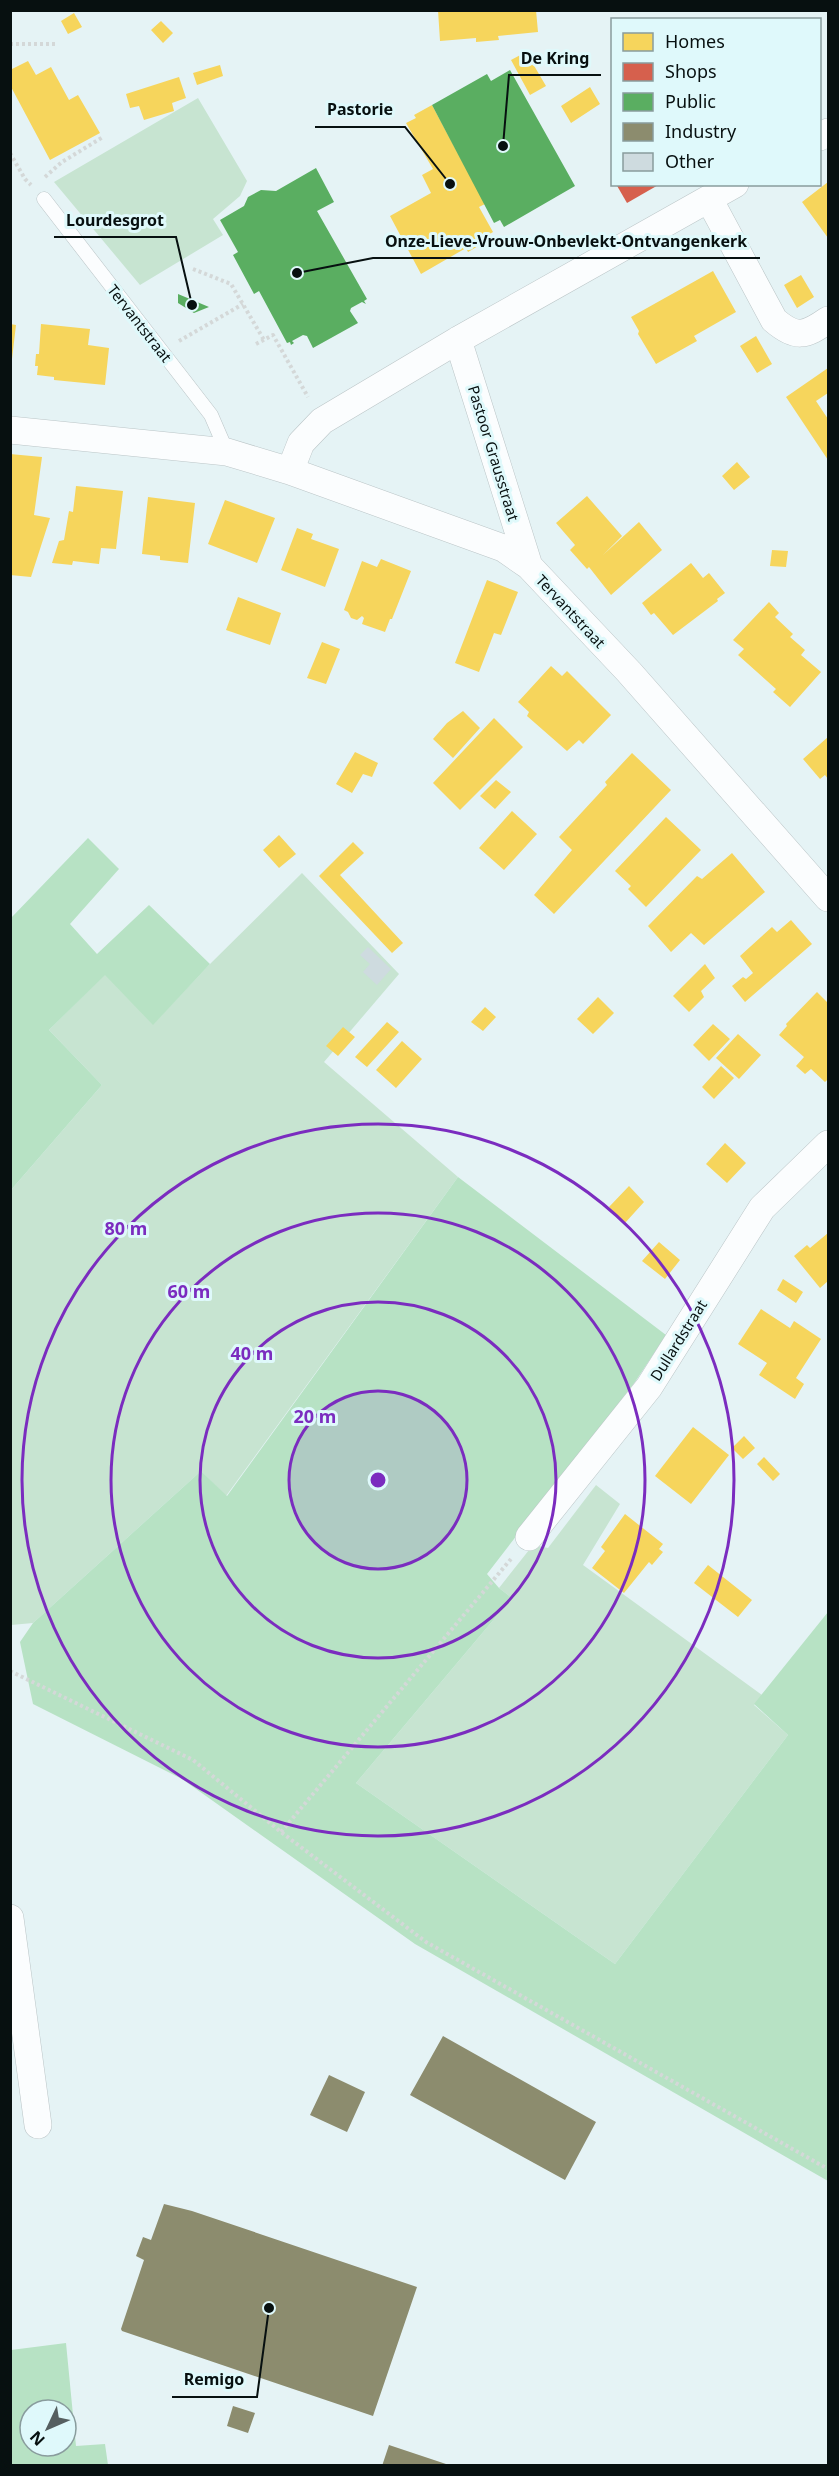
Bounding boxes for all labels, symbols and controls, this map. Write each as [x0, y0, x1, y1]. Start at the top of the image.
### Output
legend [611, 18, 821, 186]
text: Homes [665, 29, 725, 53]
callout: De Kring [509, 41, 601, 75]
text: De Kring [521, 47, 589, 69]
text: Shops [665, 59, 717, 83]
text: Public [665, 89, 716, 113]
callout: Pastorie [315, 93, 405, 127]
text: Pastorie [327, 98, 393, 120]
text: Industry [665, 119, 737, 143]
text: Other [665, 149, 715, 173]
callout: Lourdesgrot [54, 203, 176, 237]
text: Lourdesgrot [66, 209, 164, 231]
callout: Onze-Lieve-Vrouw-Onbevlekt-Ontvangenkerk [373, 224, 760, 258]
text: Onze-Lieve-Vrouw-Onbevlekt-Ontvangenkerk [385, 230, 747, 252]
street label: Tervantstraat [103, 280, 177, 366]
street label: Pastoor Grausstraat [464, 383, 524, 524]
street label: Tervantstraat [532, 570, 611, 652]
text: 80 m [105, 1216, 147, 1240]
text: 60 m [168, 1279, 210, 1303]
street label: Dullardstraat [645, 1295, 711, 1384]
text: 40 m [231, 1341, 273, 1365]
text: 20 m [294, 1404, 336, 1428]
centre of rings [368, 1470, 388, 1490]
callout: Remigo [172, 2363, 257, 2397]
text: Remigo [184, 2368, 244, 2390]
north arrow [18, 2398, 78, 2458]
text: N [25, 2426, 50, 2451]

